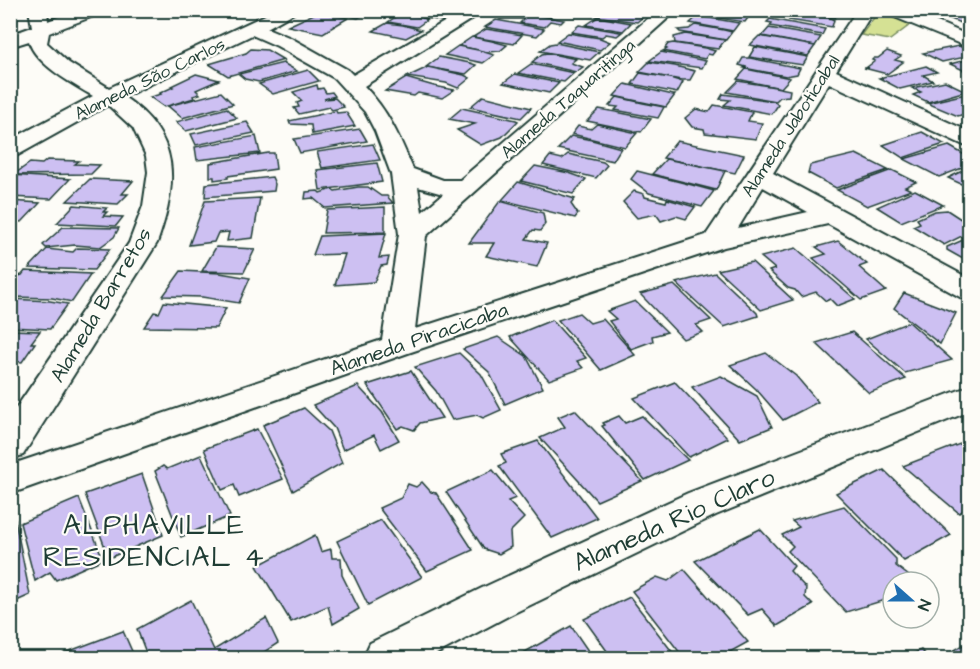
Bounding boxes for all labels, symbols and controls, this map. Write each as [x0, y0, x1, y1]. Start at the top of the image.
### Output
street label: Alameda São Carlos [70, 32, 230, 126]
street label: Alameda Taquaritinga [495, 34, 641, 165]
street label: Alameda Jaboticabal [736, 50, 846, 202]
street label: Alameda Barretos [43, 222, 159, 388]
street label: Alameda Piracicaba [326, 295, 512, 383]
street label: Alameda Rio Claro [567, 459, 781, 581]
district label: ALPHAVILLE RESIDENCIAL 4 [43, 506, 265, 577]
north arrow [881, 570, 941, 630]
text: N [912, 596, 936, 614]

